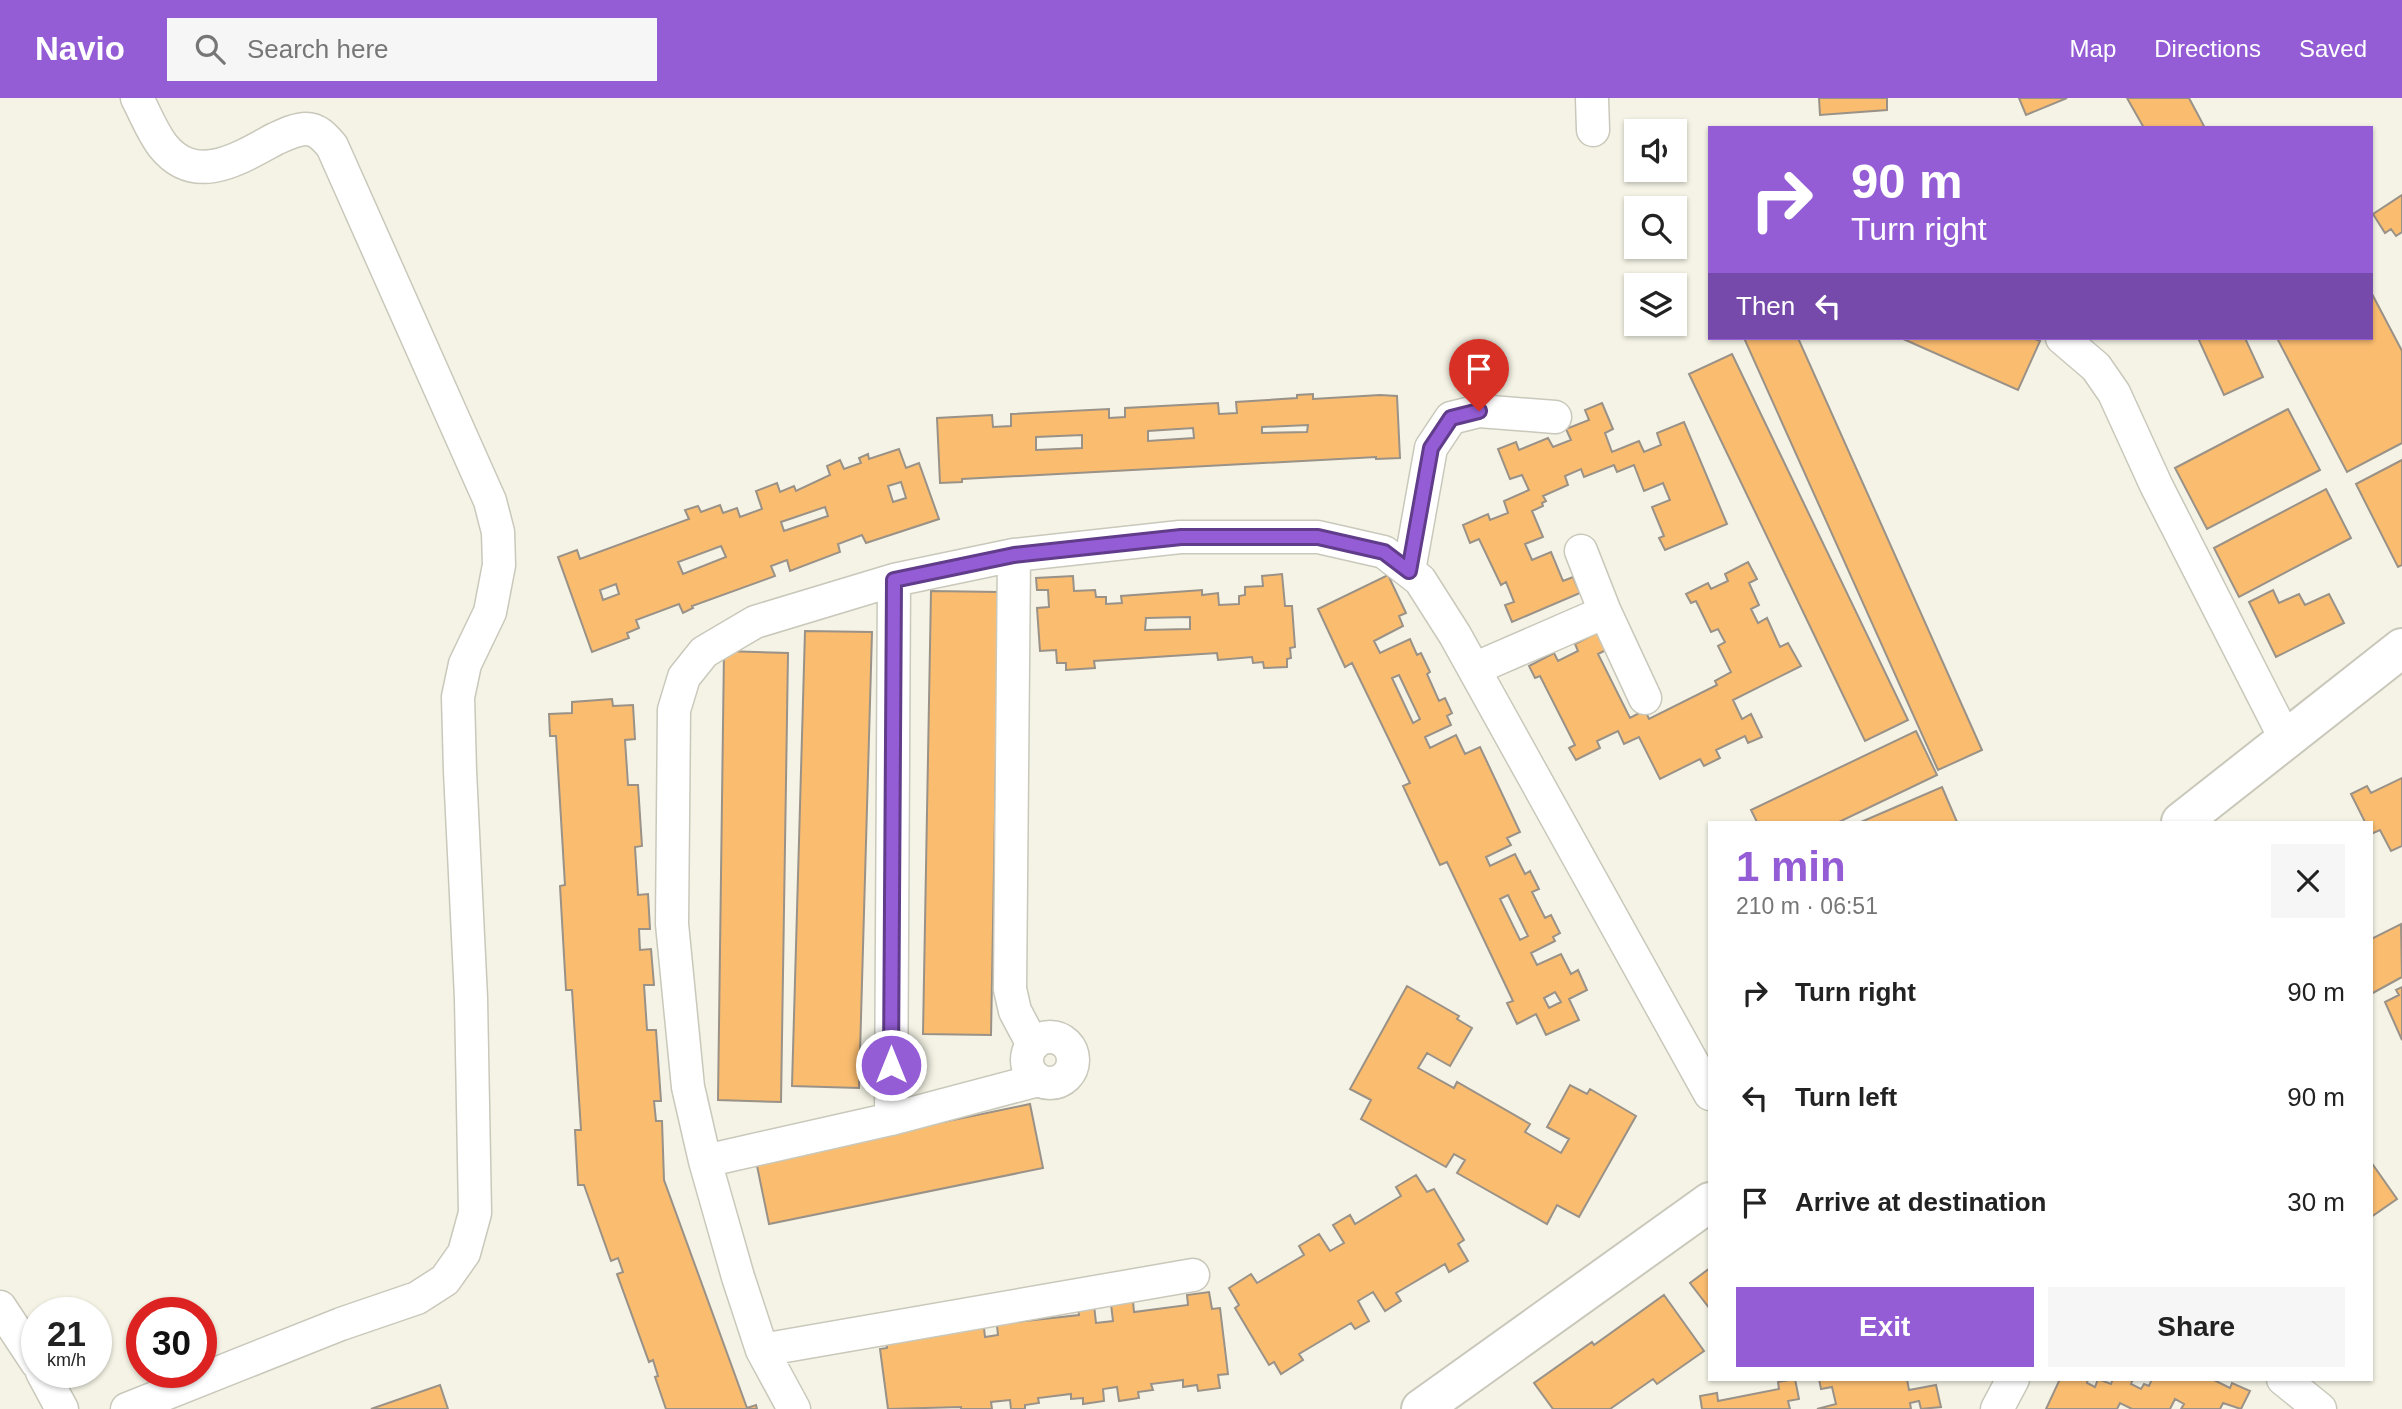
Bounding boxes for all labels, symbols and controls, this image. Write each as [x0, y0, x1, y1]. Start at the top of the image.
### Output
search box [167, 18, 657, 81]
text: Navio [35, 30, 125, 67]
icon: search [191, 30, 229, 68]
text: Search here [247, 34, 389, 64]
text: Map [2070, 35, 2116, 62]
text: Directions [2154, 35, 2261, 62]
text: Saved [2299, 35, 2367, 62]
map controls [1624, 119, 1687, 336]
button: sound [1624, 119, 1687, 182]
icon: right [1736, 154, 1827, 245]
text: 90 m [1851, 154, 1963, 208]
button: search [1624, 196, 1687, 259]
text: Turn right [1851, 211, 1987, 247]
button: layers [1624, 273, 1687, 336]
icon: left [1809, 287, 1847, 325]
text: Then [1736, 291, 1795, 321]
pin [1449, 339, 1509, 411]
icon: arrive [1460, 350, 1498, 388]
text: 1 min [1736, 843, 1846, 890]
button: close [2271, 844, 2345, 918]
text: 210 m · 06:51 [1736, 893, 1878, 919]
icon: right [1736, 974, 1774, 1012]
text: Turn right [1795, 977, 1916, 1007]
text: 90 m [2287, 977, 2345, 1007]
position arrow [854, 1028, 928, 1102]
icon: left [1736, 1079, 1774, 1117]
text: Turn left [1795, 1082, 1897, 1112]
text: 90 m [2287, 1082, 2345, 1112]
icon: arrive [1736, 1184, 1774, 1222]
text: Arrive at destination [1795, 1187, 2046, 1217]
text: 30 m [2287, 1187, 2345, 1217]
button: Exit [1736, 1287, 2034, 1367]
button: Share [2048, 1287, 2345, 1367]
speed limit sign: 30 [126, 1297, 217, 1388]
text: 21 [47, 1314, 86, 1353]
text: km/h [47, 1350, 86, 1370]

